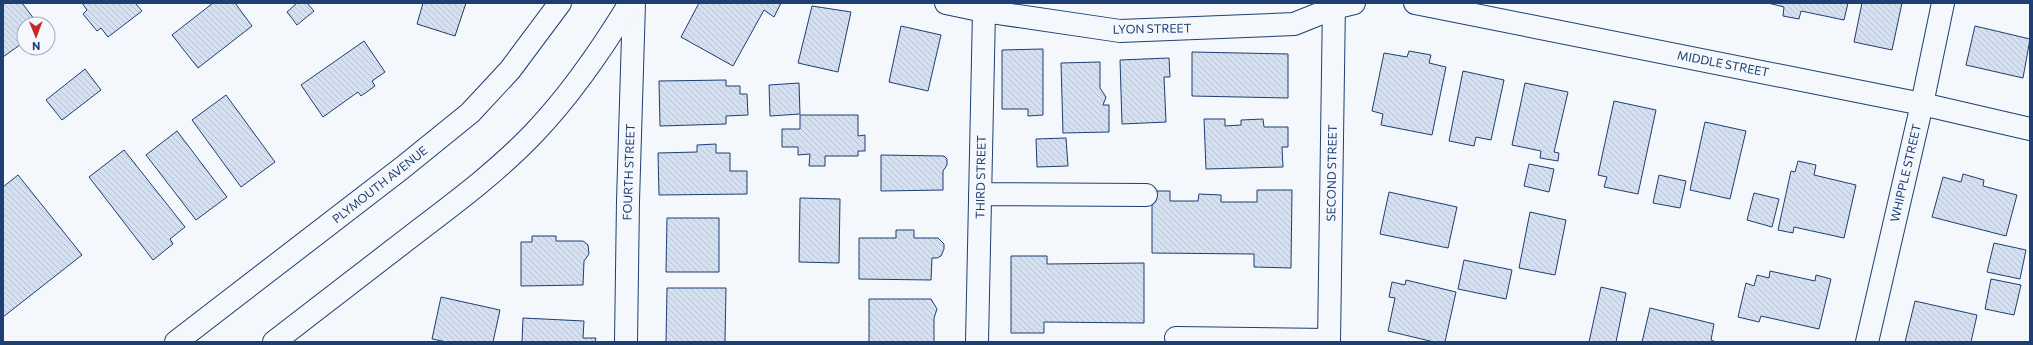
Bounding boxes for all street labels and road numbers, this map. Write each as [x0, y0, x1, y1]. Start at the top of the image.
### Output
street label: LYON STREET [1113, 20, 1192, 36]
street label: MIDDLE STREET [1676, 47, 1771, 79]
street label: WHIPPLE STREET [1887, 122, 1923, 223]
street label: FOURTH STREET [619, 123, 637, 221]
street label: SECOND STREET [1323, 124, 1339, 222]
street label: THIRD STREET [972, 135, 988, 219]
street label: PLYMOUTH AVENUE [329, 143, 430, 226]

